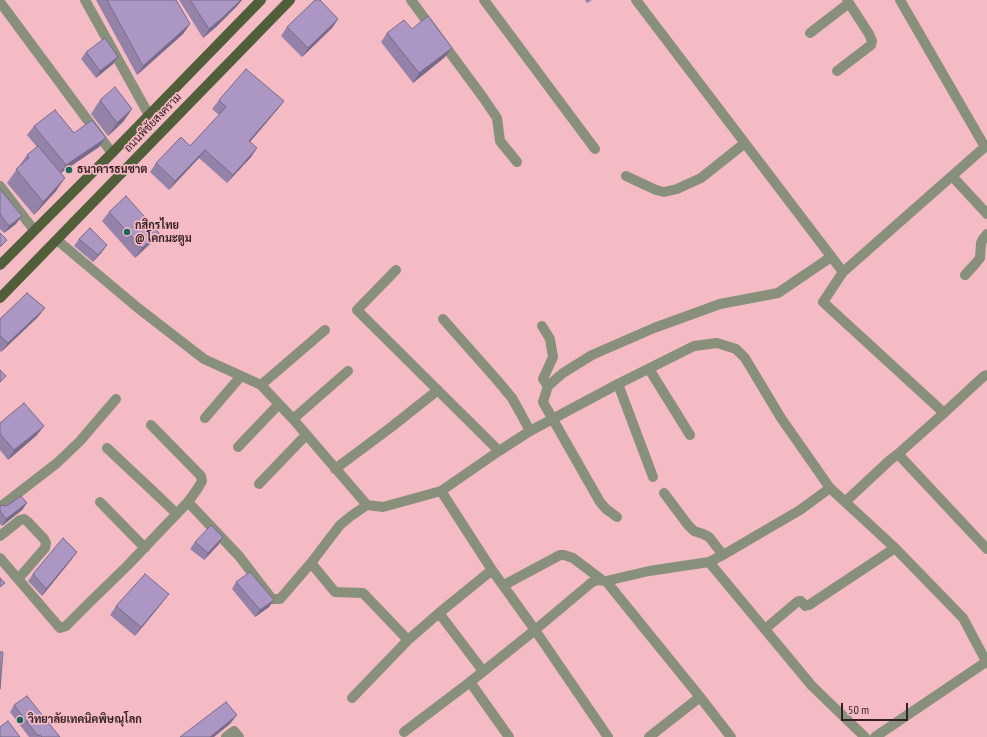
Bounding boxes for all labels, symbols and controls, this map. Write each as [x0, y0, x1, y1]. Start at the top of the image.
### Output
street label: ถนนพิชัยสงคราม [122, 91, 184, 155]
place label: ธนาคารธนชาต [77, 163, 147, 177]
marker: ธนาคารธนชาต [64, 165, 74, 175]
place label: กสิกรไทย @ โคกมะตูม [135, 219, 192, 245]
marker: กสิกรไทย @ โคกมะตูม [122, 227, 132, 237]
scale bar [843, 695, 910, 721]
text: 50 m [848, 702, 869, 717]
place label: วิทยาลัยเทคนิคพิษณุโลก [28, 713, 142, 727]
marker: วิทยาลัยเทคนิคพิษณุโลก [15, 715, 25, 725]

